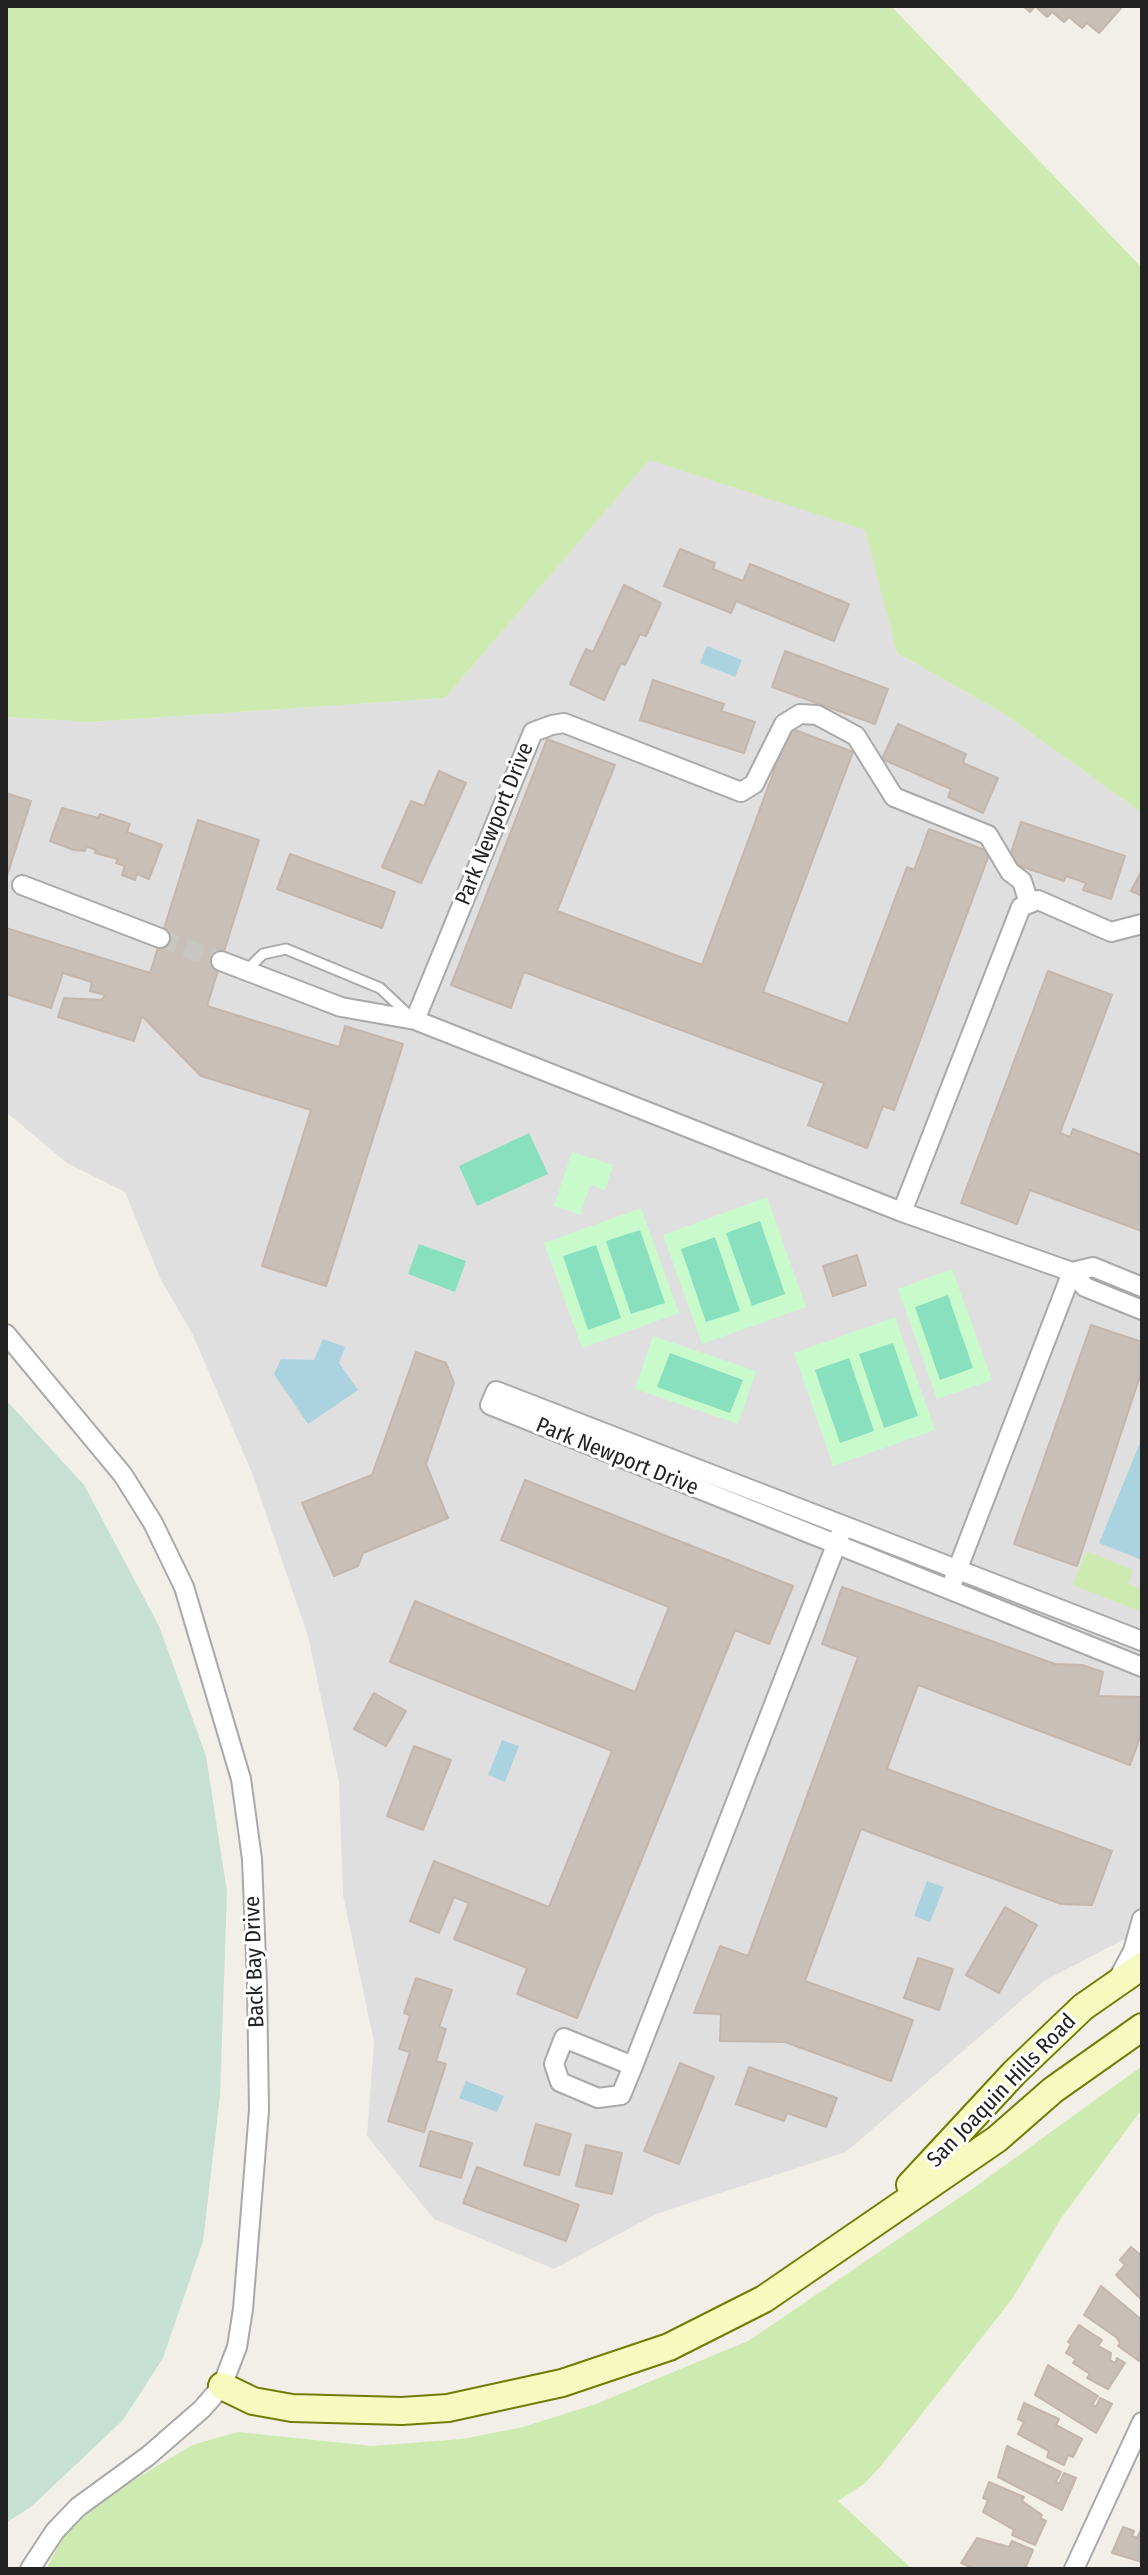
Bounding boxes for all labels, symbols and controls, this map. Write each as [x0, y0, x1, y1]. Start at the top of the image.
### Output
street label: Park Newport Drive [450, 739, 540, 909]
street label: Park Newport Drive [532, 1412, 702, 1502]
street label: Back Bay Drive [240, 1896, 270, 2028]
street label: San Joaquin Hills Road [922, 2009, 1082, 2173]

